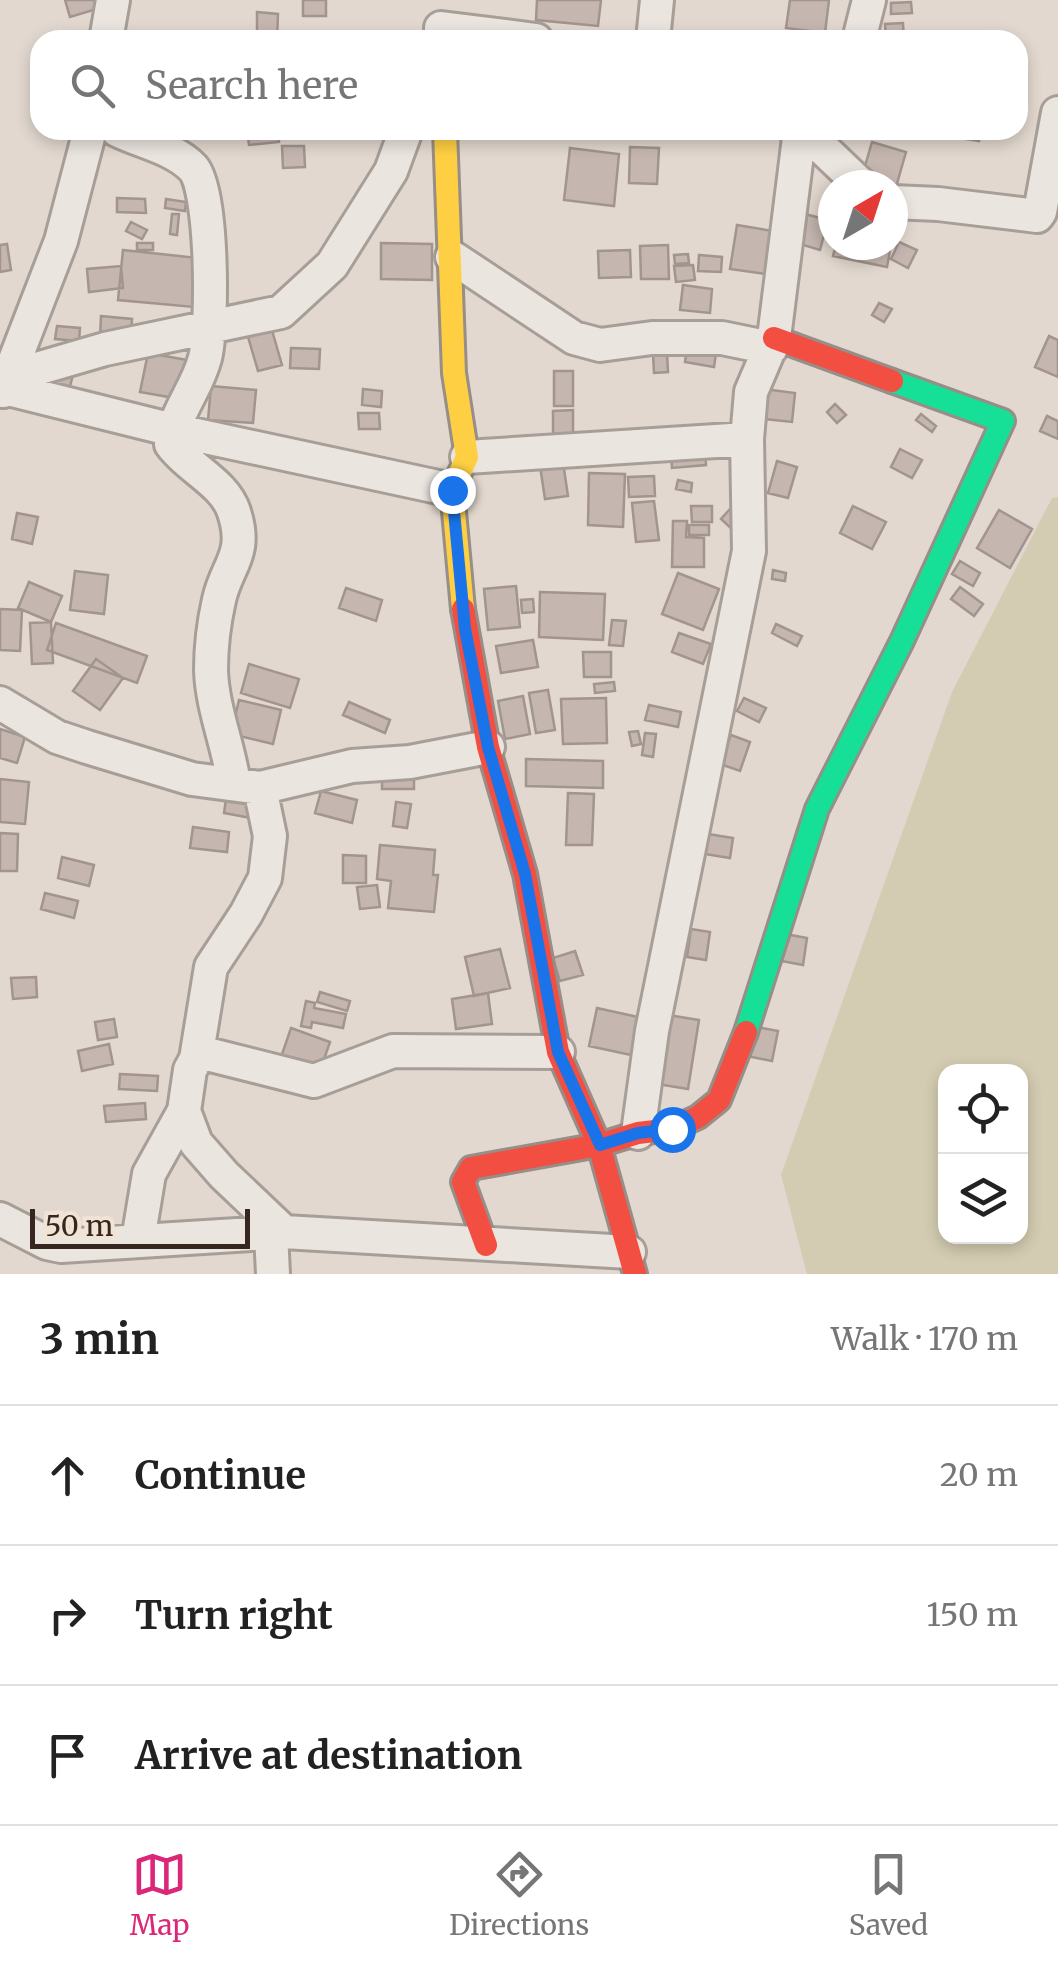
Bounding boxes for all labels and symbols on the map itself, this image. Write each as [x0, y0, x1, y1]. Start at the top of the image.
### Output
north arrow [818, 170, 908, 260]
route end [430, 468, 476, 514]
route start [650, 1107, 696, 1153]
scale bar [30, 1204, 250, 1248]

